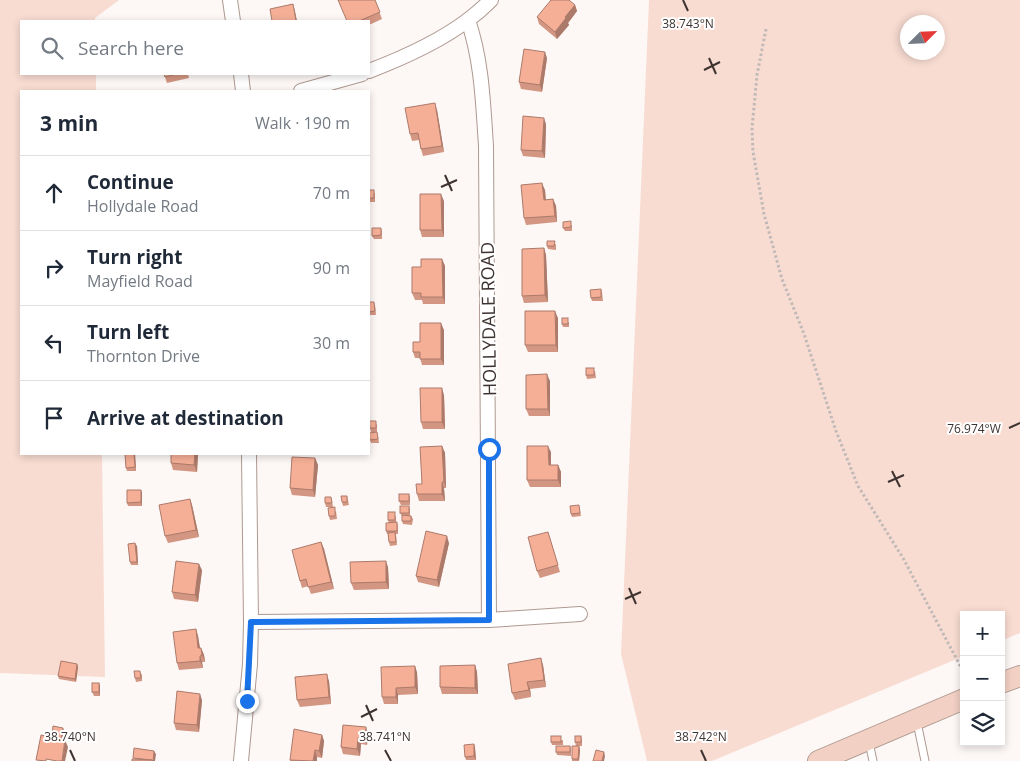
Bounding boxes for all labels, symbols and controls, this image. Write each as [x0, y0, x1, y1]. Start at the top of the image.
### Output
text: 38.743°N [662, 15, 714, 32]
north arrow [900, 15, 945, 60]
search box [20, 20, 370, 75]
icon: search [38, 34, 66, 62]
text: Search here [78, 35, 184, 61]
text: 3 min [40, 109, 98, 137]
text: Walk · 190 m [255, 112, 350, 134]
text: Continue [87, 169, 174, 195]
icon: ahead [40, 179, 68, 207]
text: 70 m [313, 182, 350, 204]
text: Hollydale Road [87, 195, 199, 217]
street label: HOLLYDALE ROAD [475, 242, 501, 396]
text: Turn right [87, 244, 182, 270]
icon: right [40, 254, 68, 282]
text: 90 m [313, 257, 350, 279]
text: Mayfield Road [87, 270, 193, 292]
text: Turn left [87, 319, 169, 345]
icon: left [40, 329, 68, 357]
text: 30 m [313, 332, 350, 354]
text: Thornton Drive [87, 345, 200, 367]
icon: arrive [40, 404, 68, 432]
text: Arrive at destination [87, 405, 284, 431]
text: 76.974°W [947, 420, 1001, 437]
route start [478, 438, 501, 461]
map controls [960, 611, 1005, 746]
button: + [960, 611, 1005, 656]
button: − [960, 656, 1005, 701]
route end [236, 690, 259, 713]
button: layers [960, 701, 1005, 746]
text: 38.740°N [44, 728, 96, 745]
text: 38.741°N [359, 728, 411, 745]
text: 38.742°N [675, 728, 727, 745]

